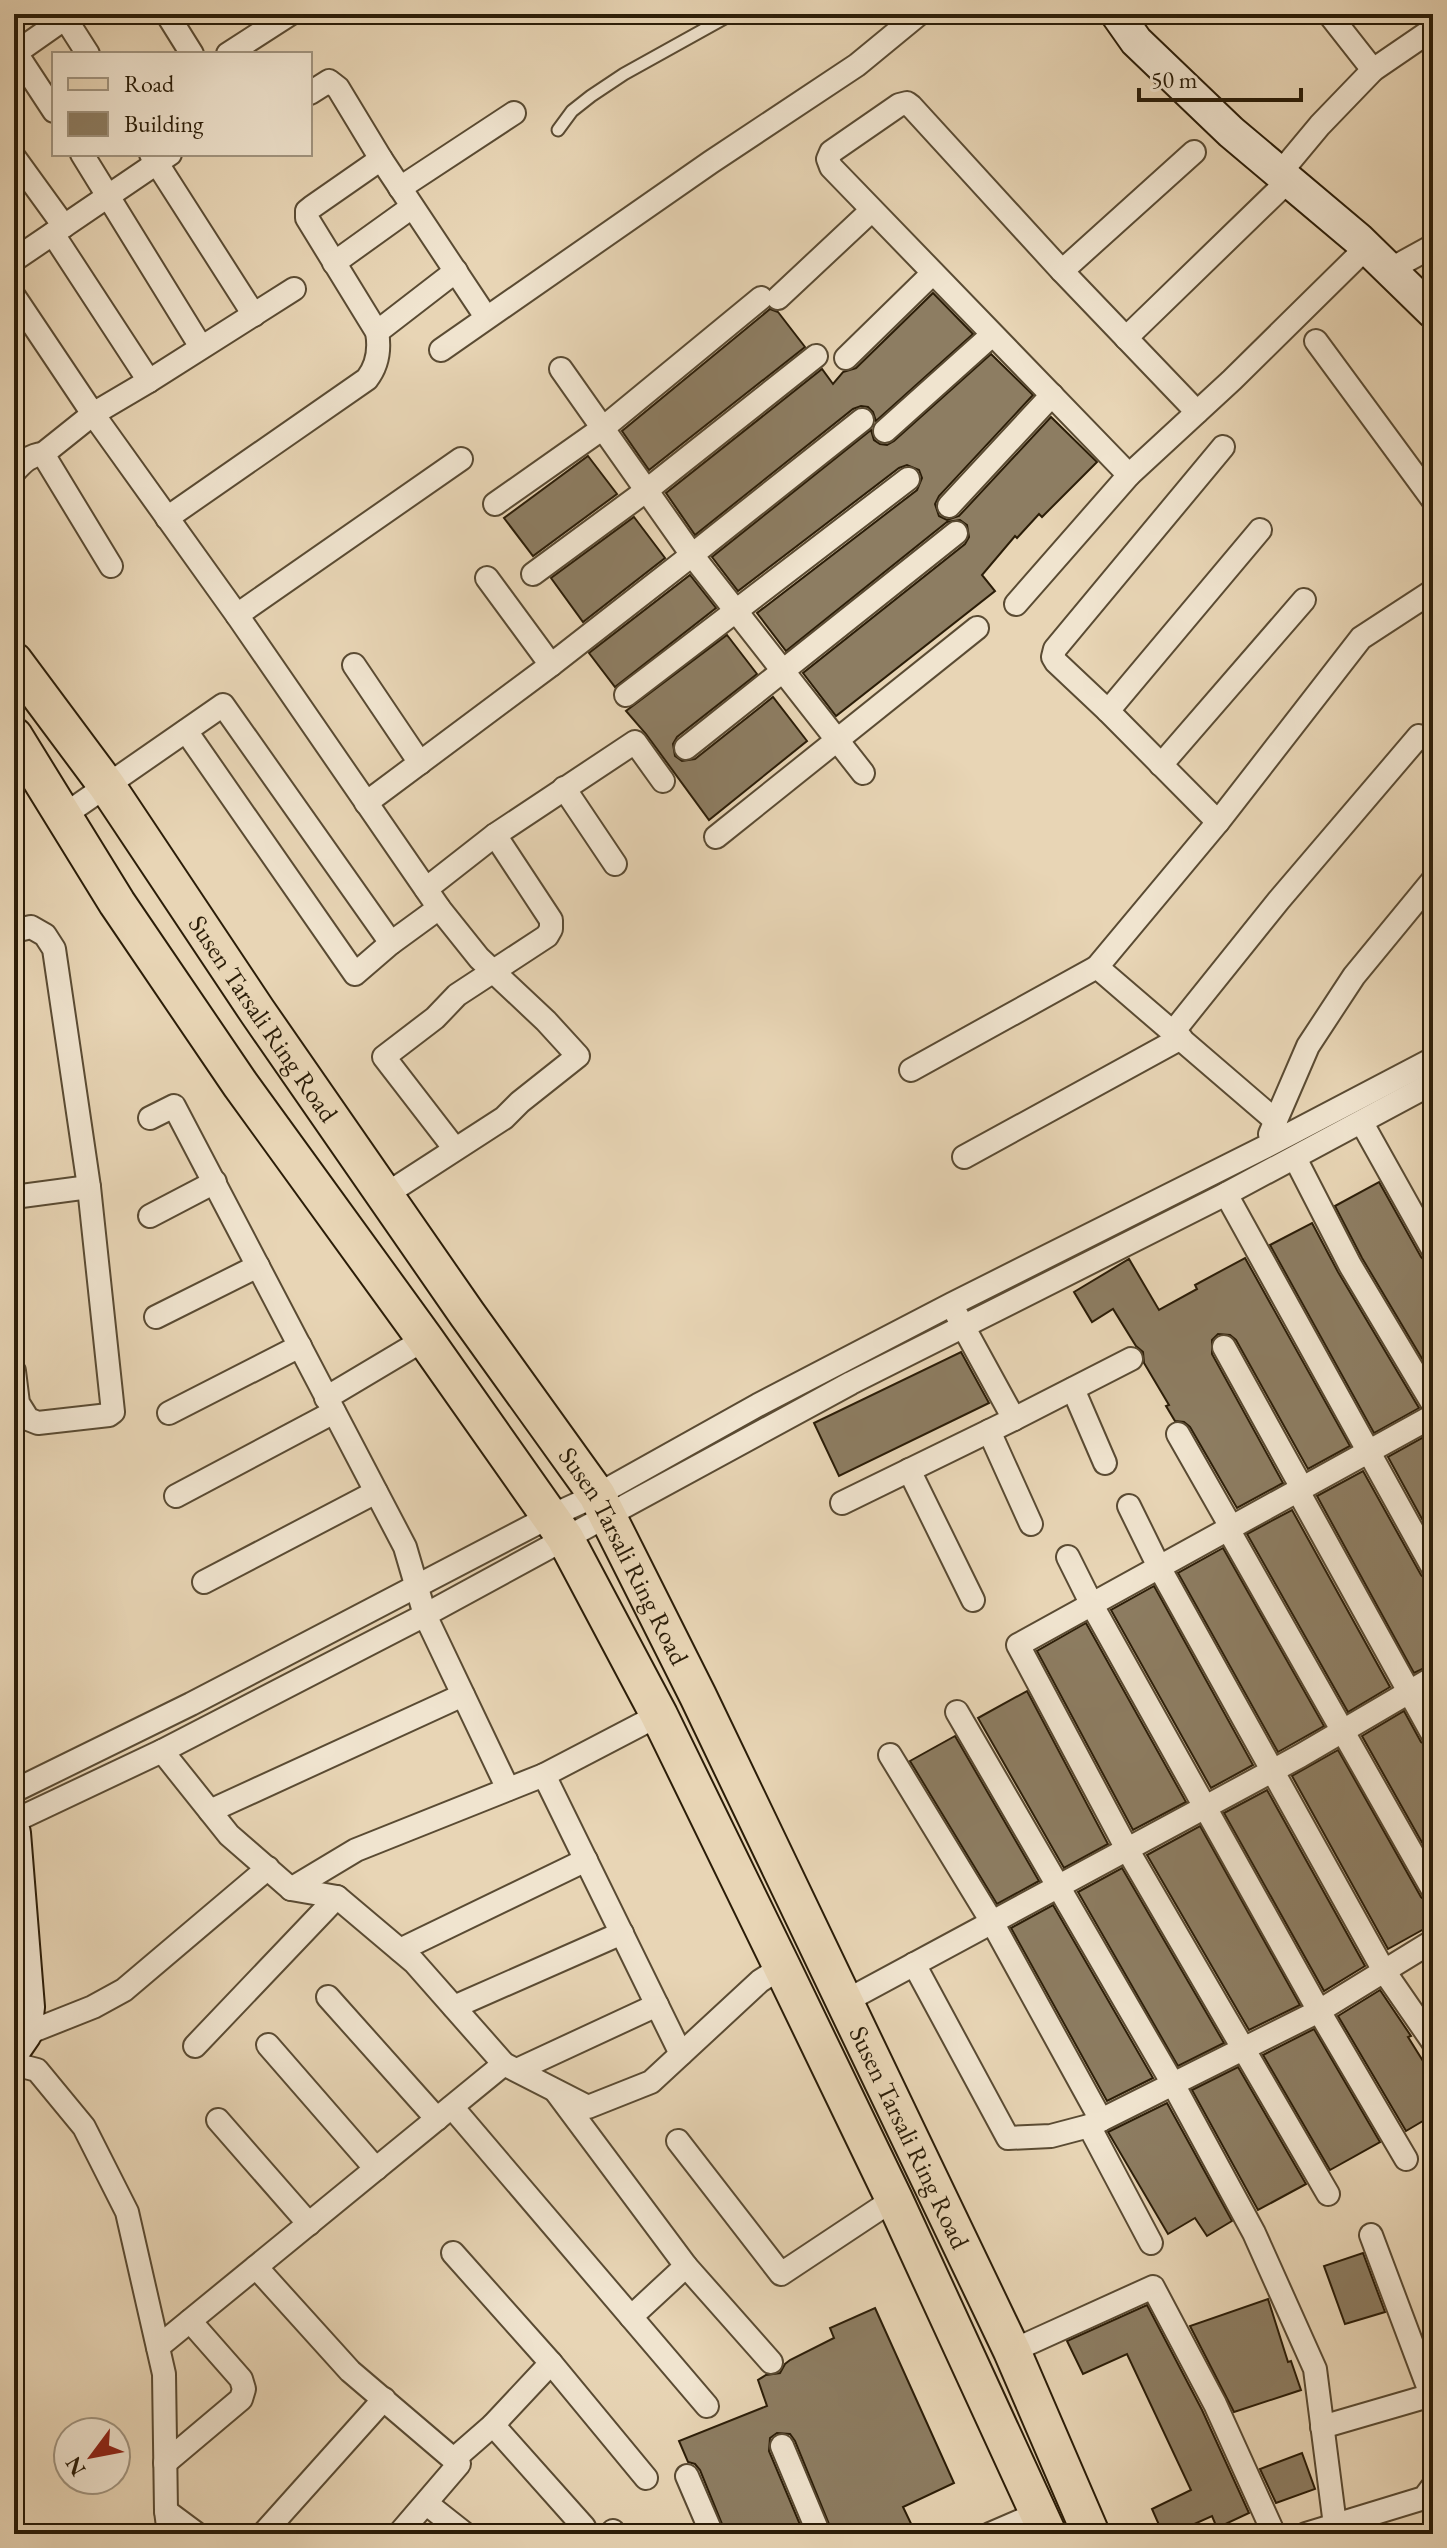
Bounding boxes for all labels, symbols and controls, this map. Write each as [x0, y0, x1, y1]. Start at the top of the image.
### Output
legend [52, 52, 312, 156]
scale bar [1139, 52, 1301, 102]
text: 50 m [1151, 64, 1198, 95]
text: Road [124, 68, 175, 99]
text: Building [124, 108, 204, 139]
street label: Susen Tarsali Ring Road [181, 909, 346, 1129]
street label: Susen Tarsali Ring Road [551, 1440, 697, 1671]
street label: Susen Tarsali Ring Road [842, 2020, 978, 2255]
north arrow [52, 2416, 132, 2496]
text: N [58, 2451, 92, 2482]

